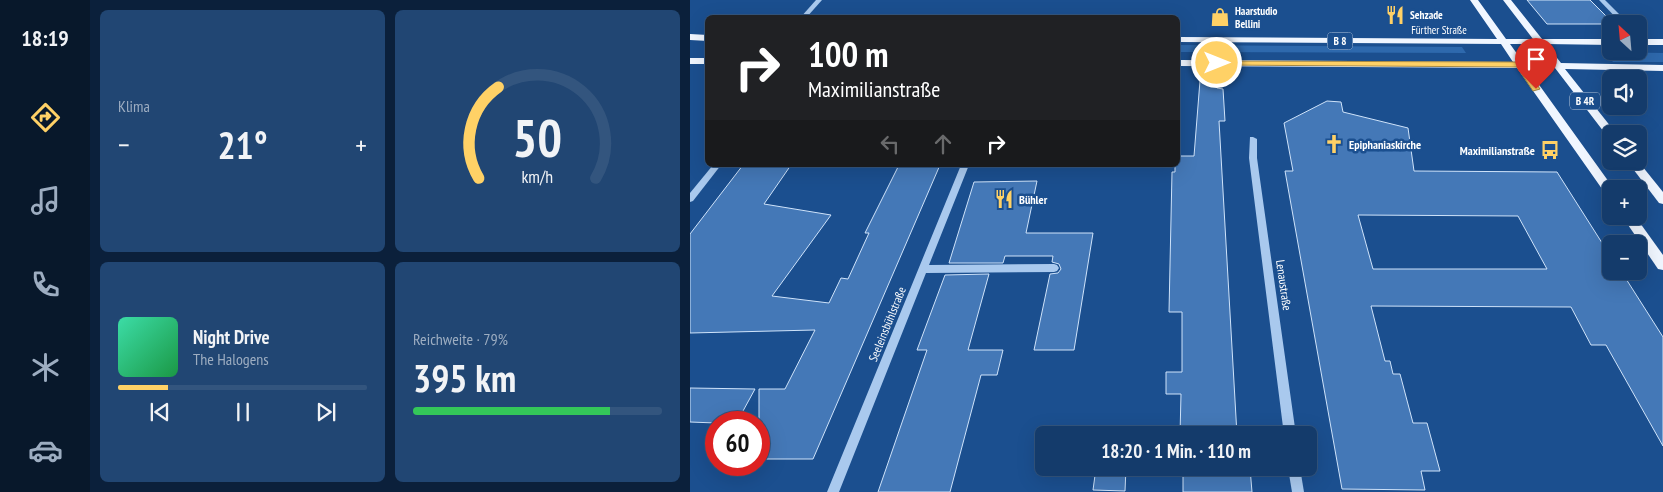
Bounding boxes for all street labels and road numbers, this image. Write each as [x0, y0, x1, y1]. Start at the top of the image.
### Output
street label: Fürther Straße [1411, 23, 1467, 37]
road number: B 8 [1328, 32, 1352, 49]
road number: B 4R [1570, 92, 1600, 110]
street label: Lenaustraße [1273, 259, 1295, 311]
street label: Seeleinsbühlstraße [865, 284, 909, 364]

